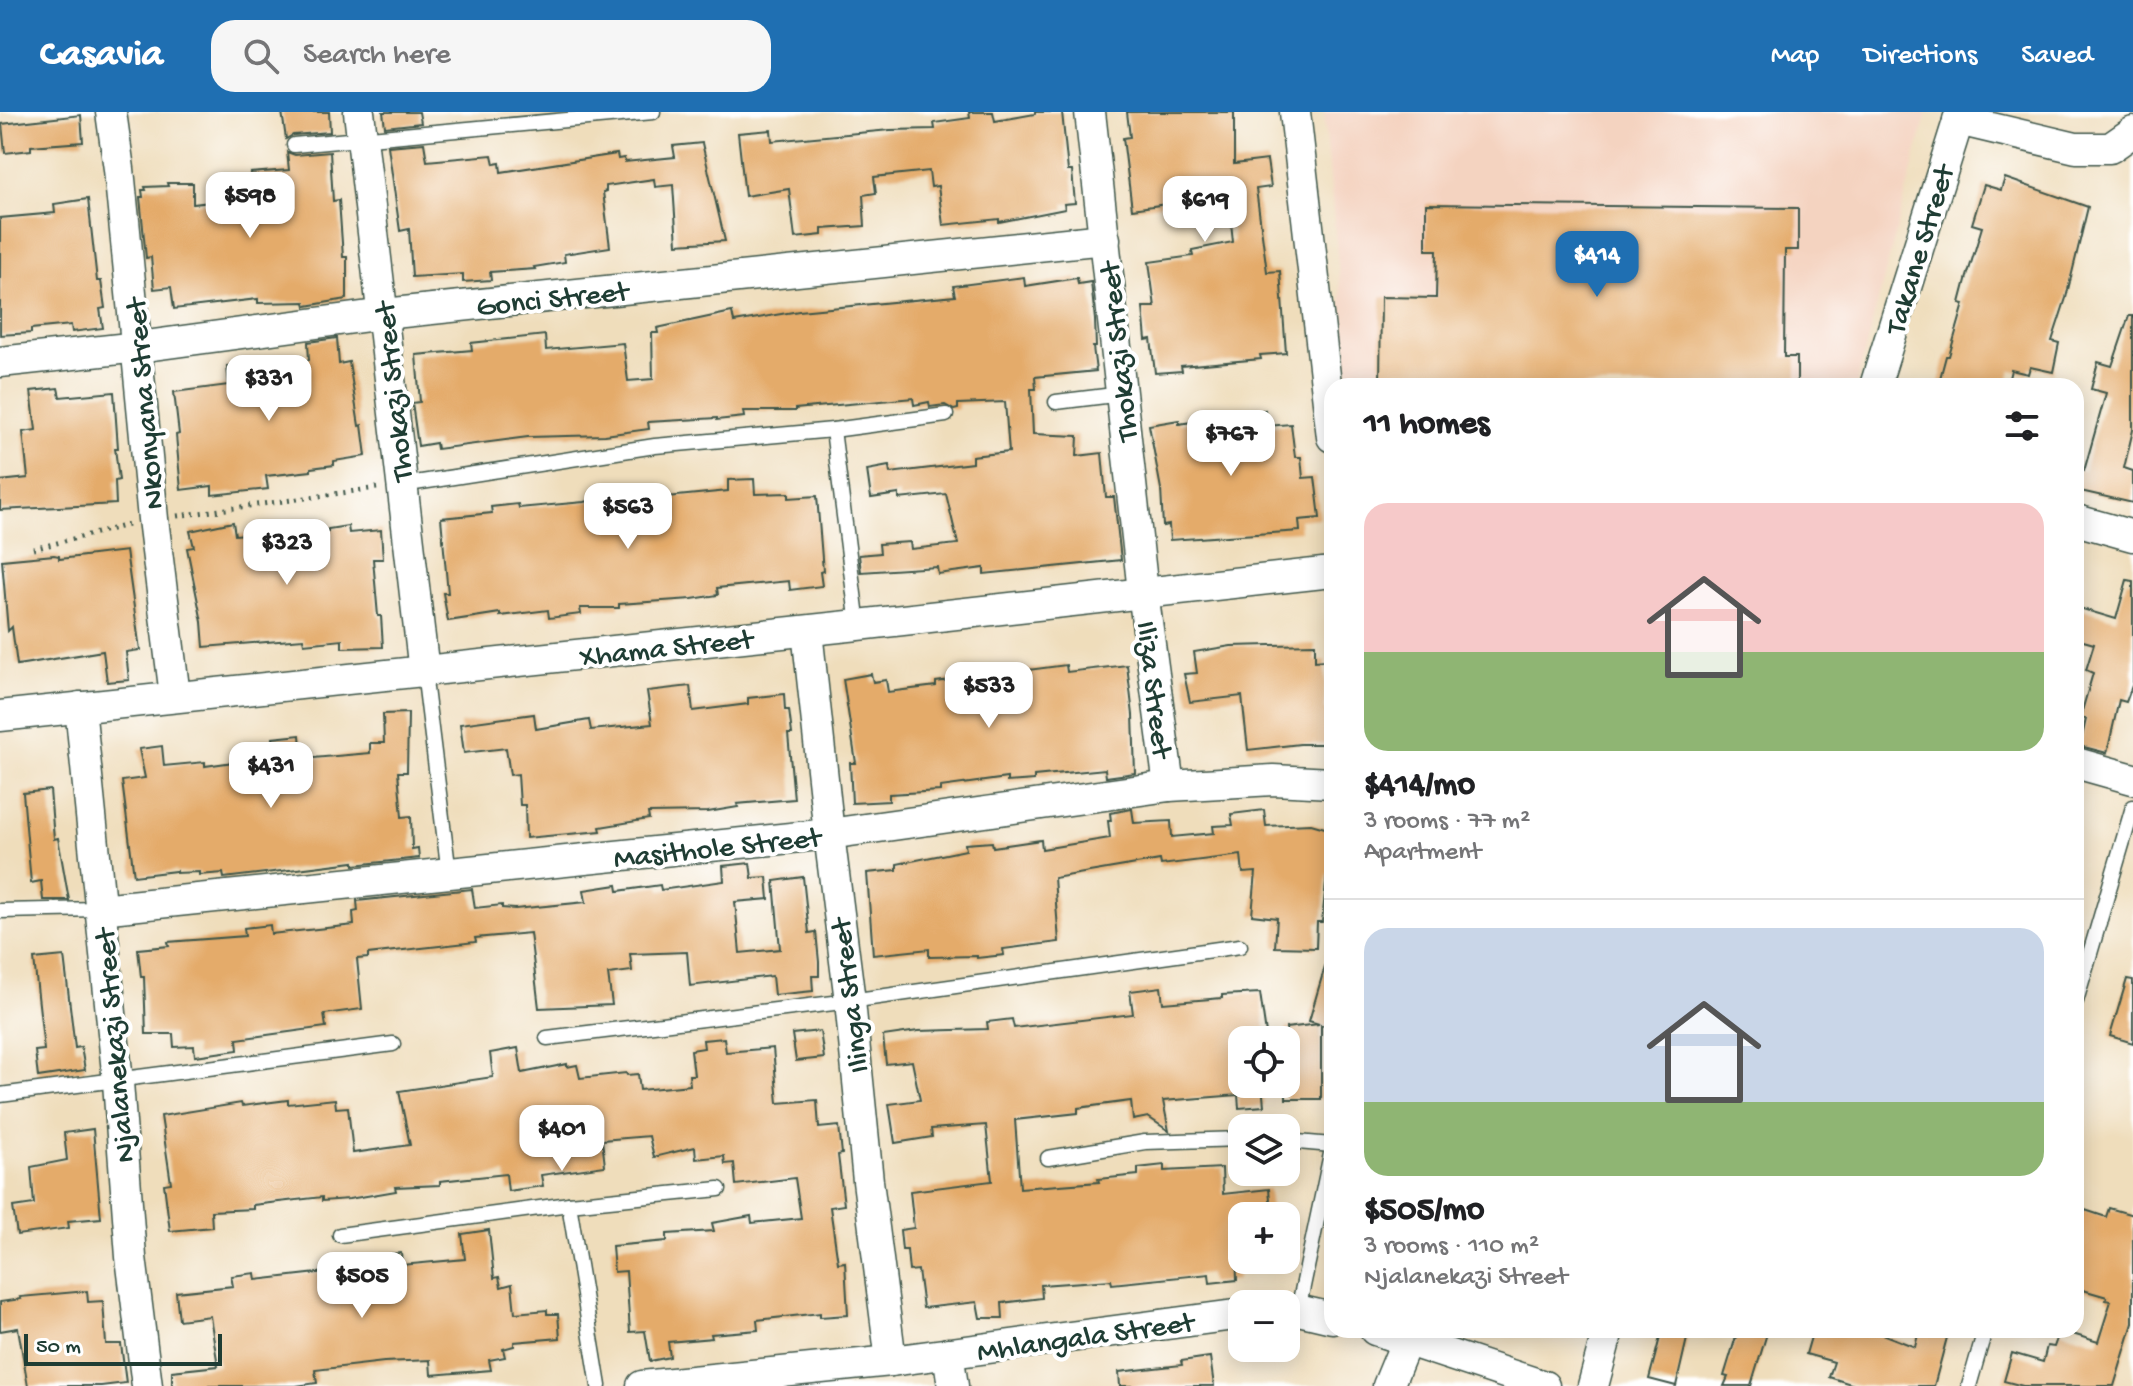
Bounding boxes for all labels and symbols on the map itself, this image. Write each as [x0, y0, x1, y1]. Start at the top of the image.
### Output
street label: Takane Street [1879, 159, 1965, 341]
pin: $598 [203, 172, 297, 240]
pin: $619 [1158, 176, 1252, 244]
pin: $414 [1550, 231, 1644, 299]
street label: Thokazi Street [1094, 257, 1149, 445]
street label: Gonci Street [475, 276, 633, 327]
street label: Nkonyana Street [121, 294, 174, 511]
street label: Thokazi Street [369, 297, 424, 485]
pin: $331 [222, 355, 316, 423]
pin: $767 [1184, 410, 1278, 478]
pin: $563 [581, 483, 675, 551]
pin: $323 [240, 519, 334, 587]
street label: Iliza Street [1126, 619, 1178, 763]
street label: Xhama Street [577, 624, 757, 677]
pin: $533 [942, 662, 1036, 730]
pin: $431 [224, 742, 318, 810]
street label: Masithole Street [612, 822, 826, 879]
street label: Ilinga Street [825, 913, 879, 1075]
street label: Njalanekazi Street [90, 924, 145, 1164]
pin: $401 [515, 1105, 609, 1173]
pin: $505 [315, 1252, 409, 1320]
street label: Mhlangala Street [975, 1307, 1199, 1372]
scale bar [24, 1330, 222, 1366]

